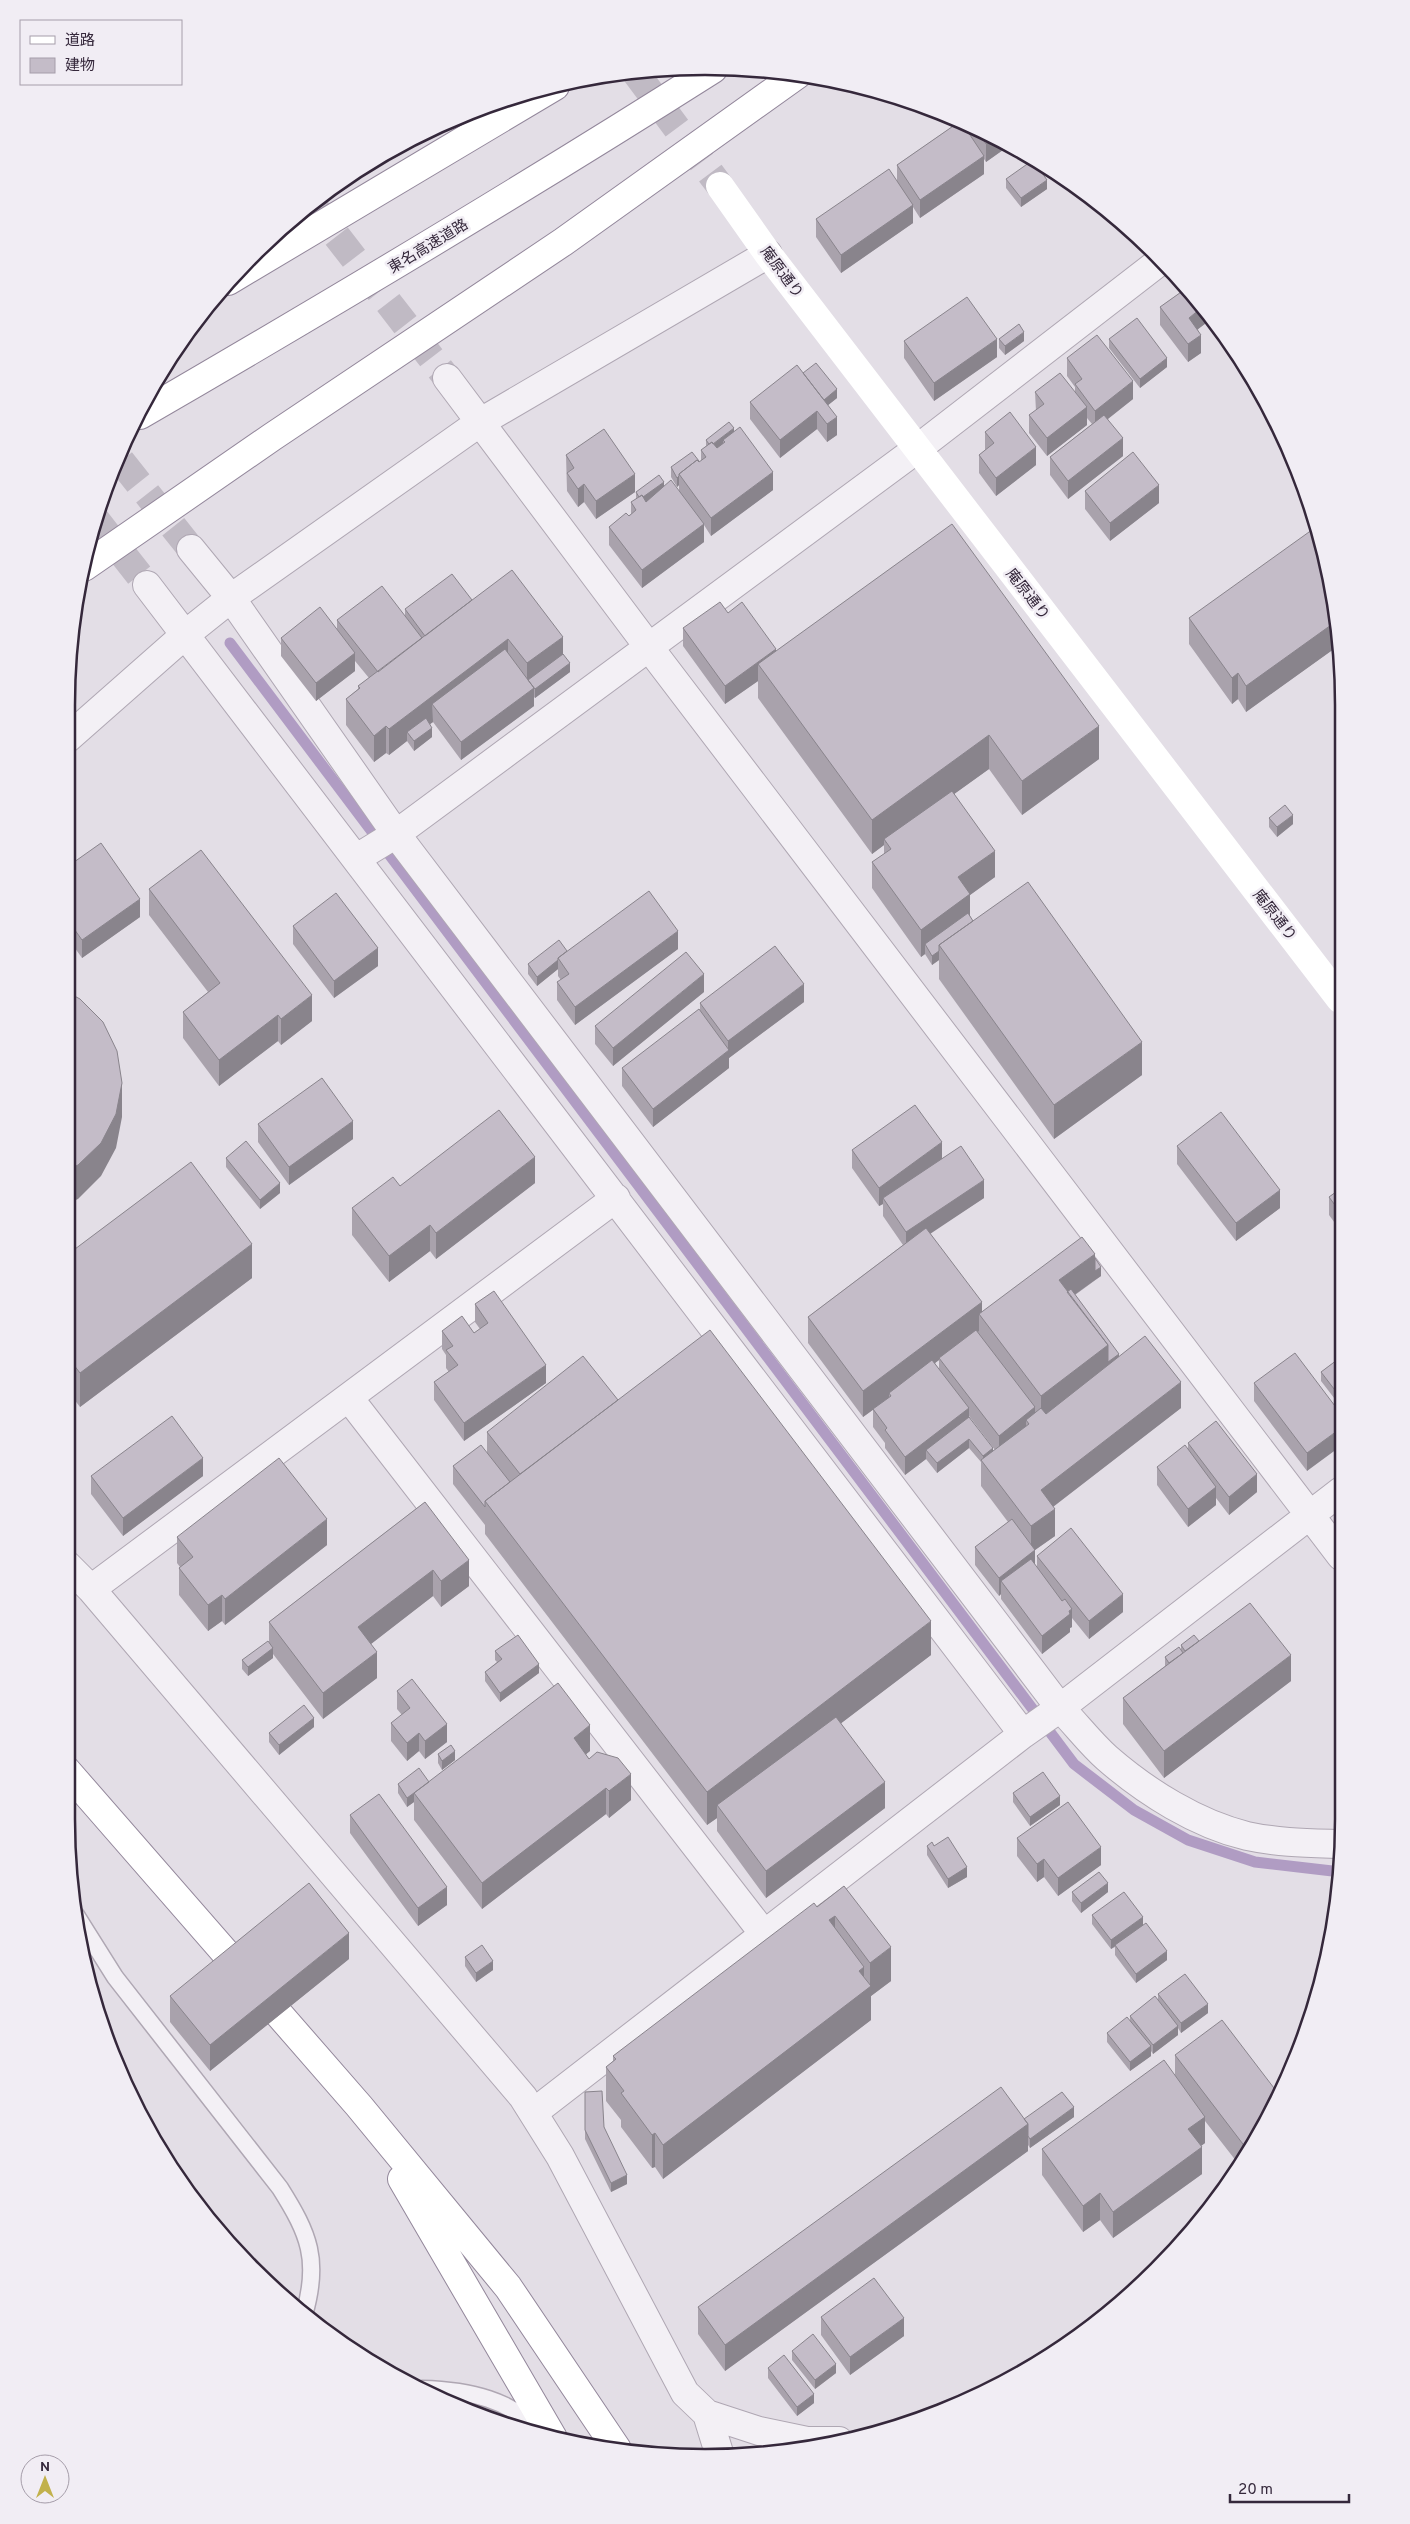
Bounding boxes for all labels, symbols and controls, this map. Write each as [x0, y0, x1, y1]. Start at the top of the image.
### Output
legend [20, 20, 182, 85]
text: 道路 [65, 32, 95, 51]
text: 建物 [65, 57, 95, 76]
street label: 東名高速道路 [385, 216, 472, 279]
street label: 庵原通り [755, 243, 806, 303]
street label: 庵原通り [1001, 565, 1053, 624]
street label: 庵原通り [1248, 886, 1300, 945]
north arrow [20, 2454, 70, 2504]
text: N [40, 2459, 50, 2476]
scale bar [1230, 2472, 1349, 2504]
text: 20 m [1238, 2481, 1273, 2500]

